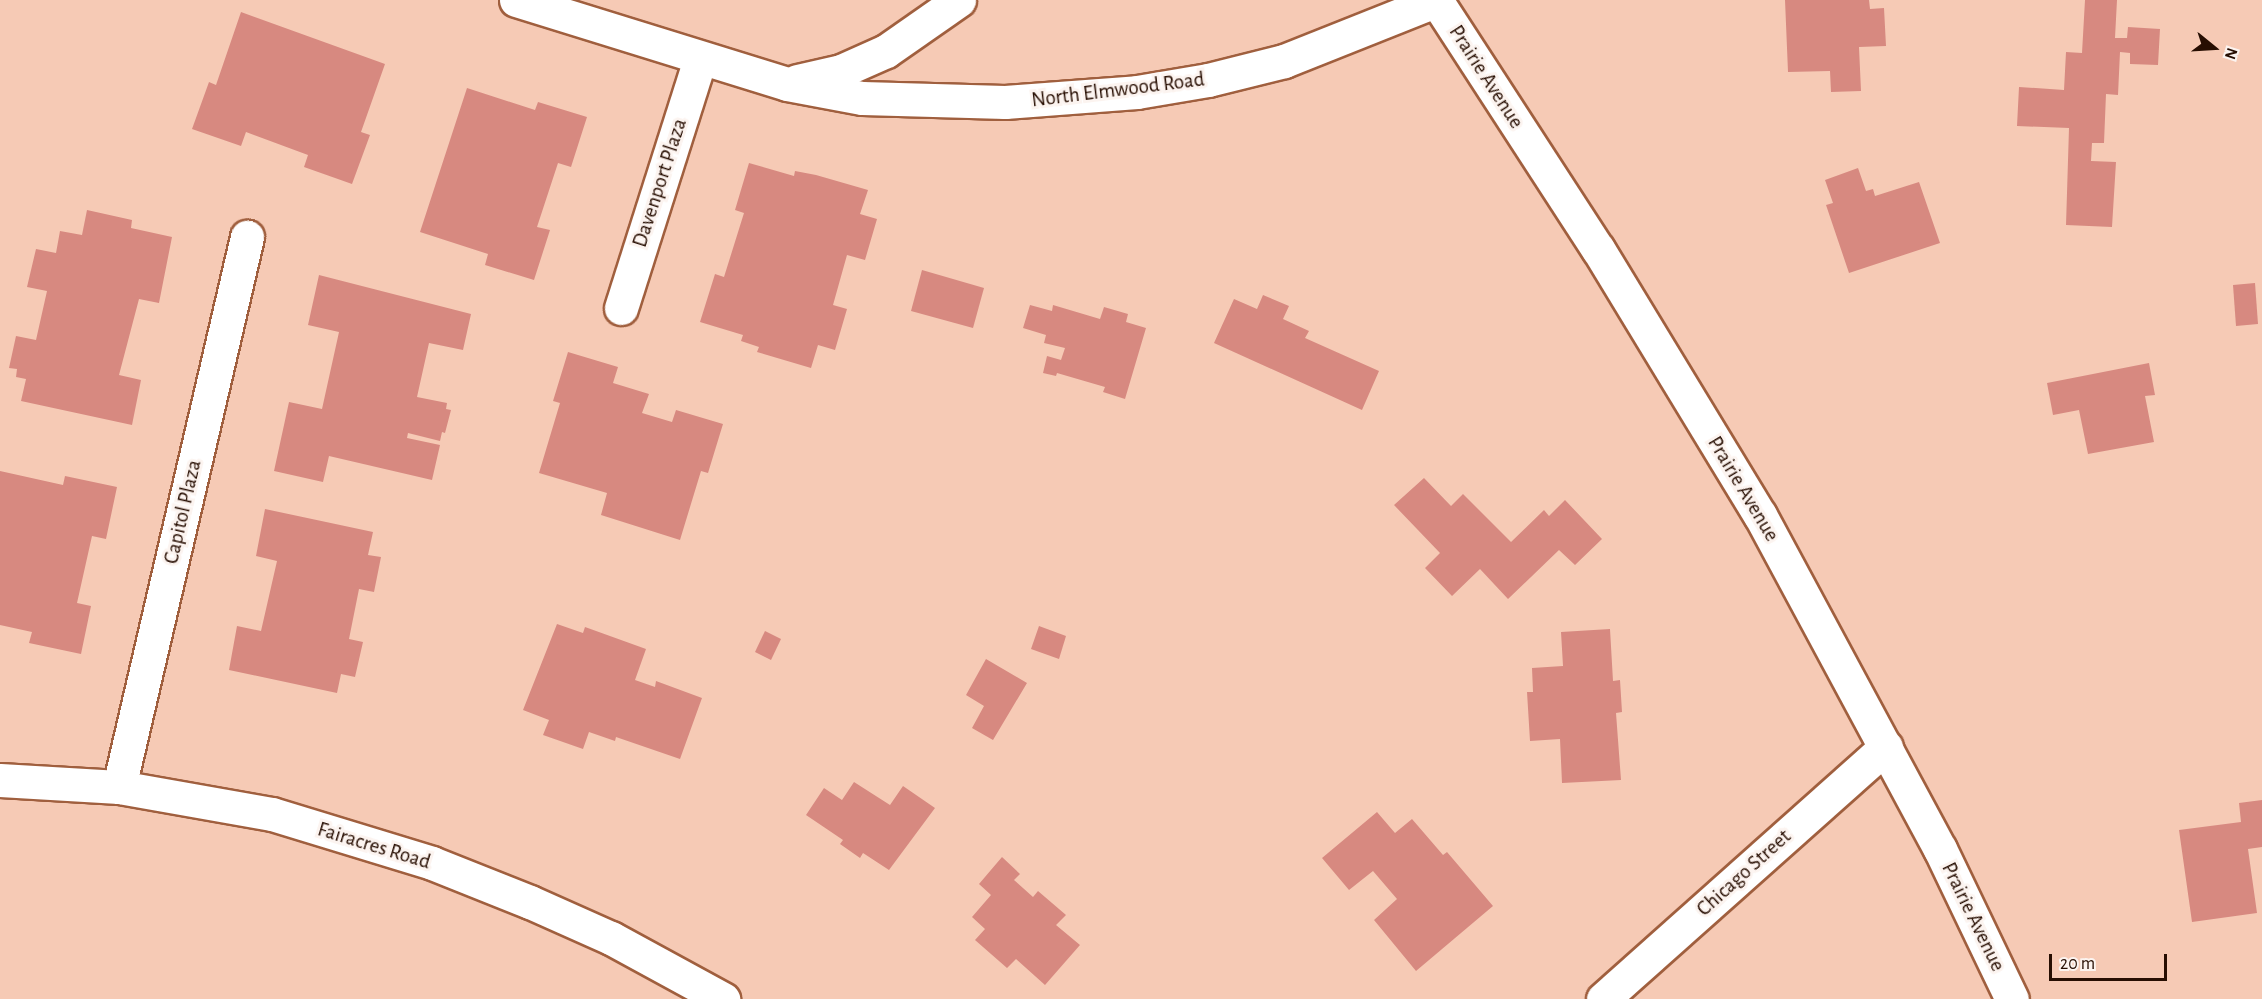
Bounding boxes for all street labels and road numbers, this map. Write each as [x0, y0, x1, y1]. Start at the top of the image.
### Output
street label: Prairie Avenue [1443, 21, 1529, 133]
street label: North Elmwood Road [1030, 67, 1206, 113]
street label: Davenport Plaza [627, 115, 693, 251]
street label: Prairie Avenue [1702, 432, 1784, 546]
street label: Capitol Plaza [159, 458, 207, 566]
street label: Fairacres Road [314, 817, 434, 875]
street label: Chicago Street [1692, 824, 1796, 922]
street label: Prairie Avenue [1936, 858, 2010, 976]

